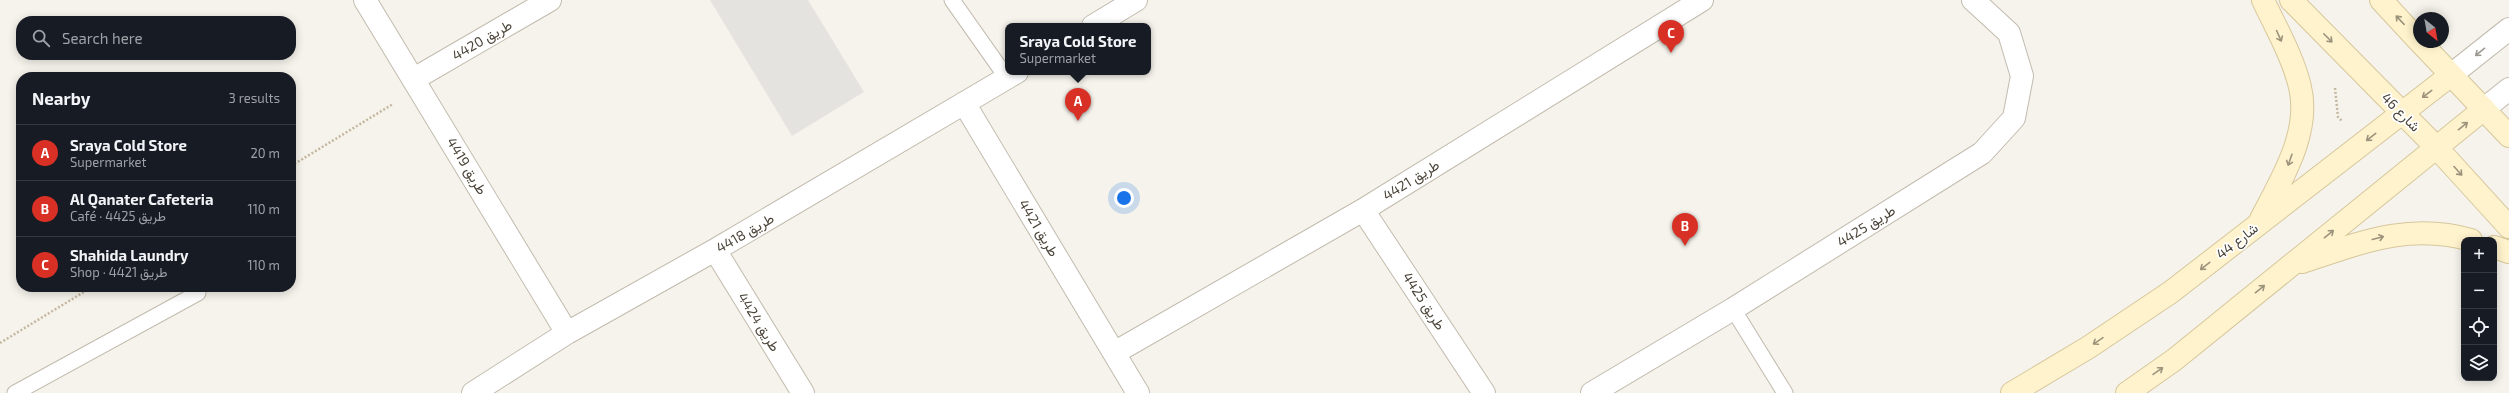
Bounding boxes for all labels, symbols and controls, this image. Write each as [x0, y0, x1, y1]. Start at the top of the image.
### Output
north arrow [2413, 12, 2449, 48]
one-way arrow [2395, 15, 2405, 25]
search box [16, 16, 296, 60]
street label: طريق 4420 [449, 16, 515, 64]
pin: C [1658, 20, 1684, 53]
popup [1005, 23, 1151, 75]
icon: search [30, 27, 52, 49]
text: Search here [62, 29, 143, 47]
one-way arrow [2276, 29, 2284, 41]
text: Sraya Cold Store [1019, 32, 1137, 50]
one-way arrow [2323, 33, 2333, 43]
one-way arrow [2475, 47, 2486, 56]
text: Supermarket [1019, 50, 1096, 66]
text: Nearby [32, 88, 90, 108]
pin: A [1065, 88, 1091, 121]
street label: شارع 46 [2376, 89, 2424, 137]
text: 3 results [229, 90, 280, 106]
one-way arrow [2421, 90, 2432, 98]
one-way arrow [2458, 122, 2469, 131]
one-way arrow [2365, 132, 2376, 141]
street label: طريق 4419 [443, 134, 491, 198]
text: Sraya Cold Store [70, 136, 187, 154]
text: A [41, 145, 49, 161]
text: 20 m [251, 145, 280, 161]
one-way arrow [2286, 153, 2293, 166]
text: Supermarket [70, 154, 147, 170]
street label: طريق 4421 [1379, 156, 1443, 204]
one-way arrow [2453, 166, 2463, 176]
your location [1114, 188, 1134, 208]
text: Al Qanater Cafeteria [70, 190, 214, 208]
street label: طريق 4421 [1015, 196, 1063, 260]
text: B [41, 201, 49, 217]
text: 110 m [248, 201, 280, 217]
street label: طريق 4425 [1833, 201, 1899, 251]
text: Café · طريق 4425 [70, 208, 166, 224]
street label: طريق 4418 [713, 209, 777, 257]
pin: B [1672, 213, 1698, 246]
street label: شارع 44 [2212, 219, 2263, 265]
one-way arrow [2324, 230, 2335, 238]
one-way arrow [2371, 234, 2384, 241]
map controls [2461, 237, 2497, 381]
button: + [2461, 237, 2497, 273]
text: Shahida Laundry [70, 246, 189, 264]
text: C [41, 257, 49, 273]
text: 110 m [248, 257, 280, 273]
one-way arrow [2199, 262, 2210, 270]
text: Shop · طريق 4421 [70, 264, 168, 280]
street label: طريق 4425 [1399, 269, 1449, 333]
button: − [2461, 273, 2497, 309]
one-way arrow [2255, 285, 2266, 294]
street label: طريق 4424 [734, 289, 784, 355]
button: locate [2461, 309, 2497, 345]
one-way arrow [2093, 337, 2104, 345]
button: layers [2461, 345, 2497, 381]
one-way arrow [2153, 366, 2164, 375]

